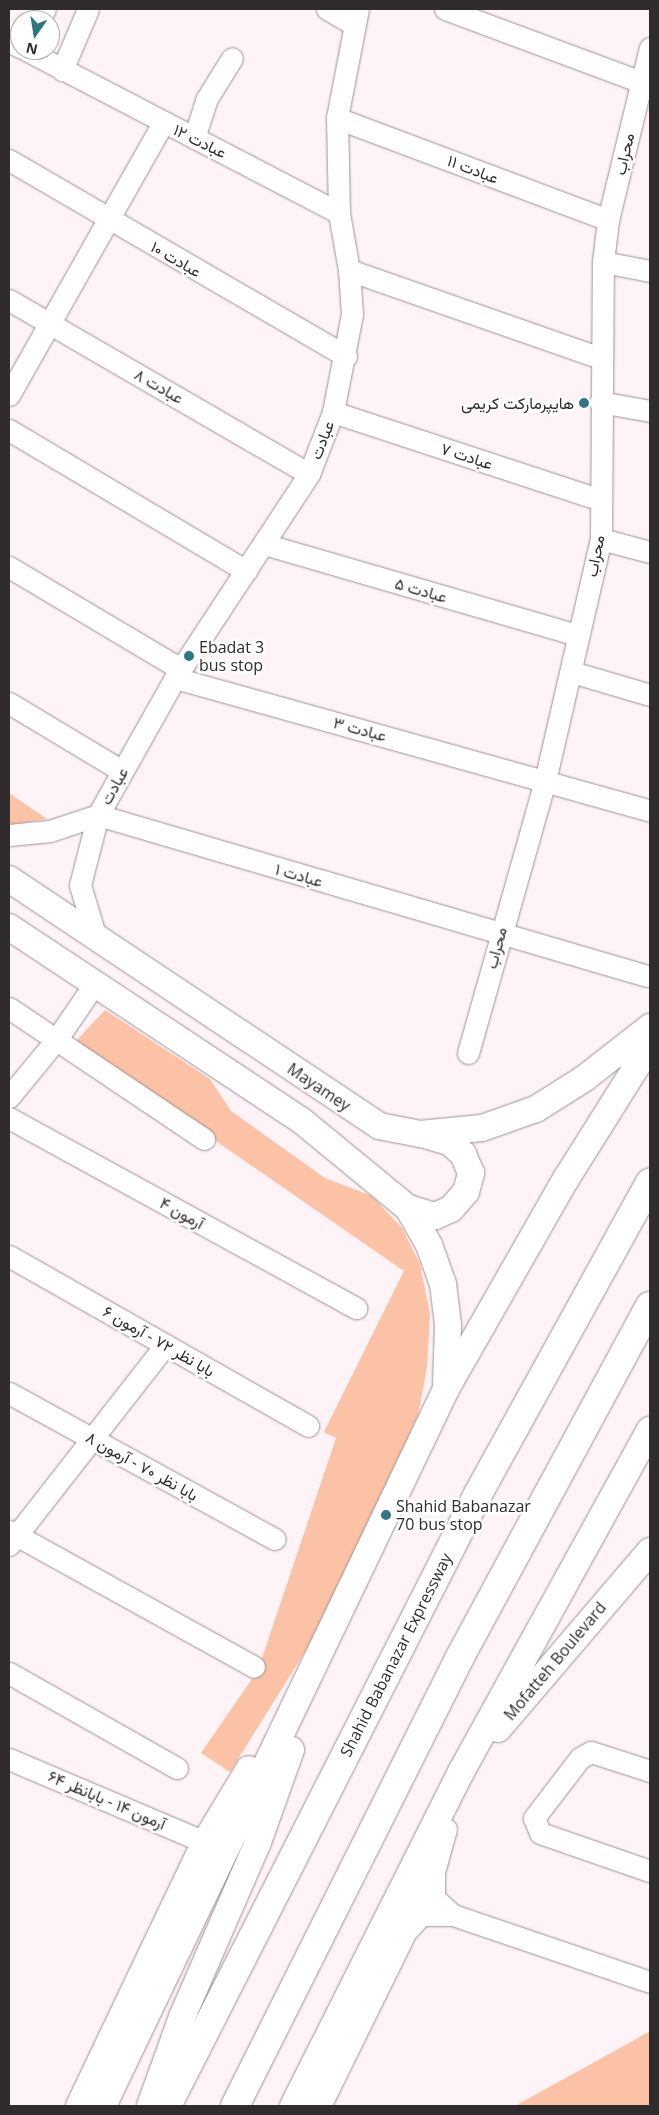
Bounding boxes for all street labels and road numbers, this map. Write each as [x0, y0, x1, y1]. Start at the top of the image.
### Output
street label: عبادت ۱۲ [170, 120, 230, 162]
street label: محراب [610, 131, 638, 177]
street label: عبادت ۱۱ [445, 151, 501, 187]
street label: عبادت ۱۰ [147, 237, 205, 281]
street label: عبادت ۸ [131, 364, 187, 408]
street label: عبادت [306, 418, 338, 462]
street label: عبادت ۷ [439, 439, 495, 473]
street label: محراب [582, 533, 608, 579]
street label: عبادت ۵ [393, 573, 449, 607]
street label: عبادت ۳ [331, 713, 389, 745]
street label: عبادت [96, 764, 132, 808]
street label: عبادت ۱ [273, 859, 325, 891]
street label: محراب [481, 925, 511, 971]
street label: Mayamey [284, 1059, 354, 1115]
street label: آرمون ۴ [156, 1193, 208, 1233]
street label: بابا نظر ۷۲ - آرمون ۶ [100, 1301, 218, 1381]
street label: بابا نظر ۷۰ - آرمون ۸ [83, 1427, 201, 1505]
street label: Shahid Babanazar Expressway [336, 1550, 456, 1760]
street label: Mofatteh Boulevard [500, 1598, 610, 1724]
street label: آرمون ۱۴ - بابانظر ۶۴ [45, 1767, 169, 1833]

